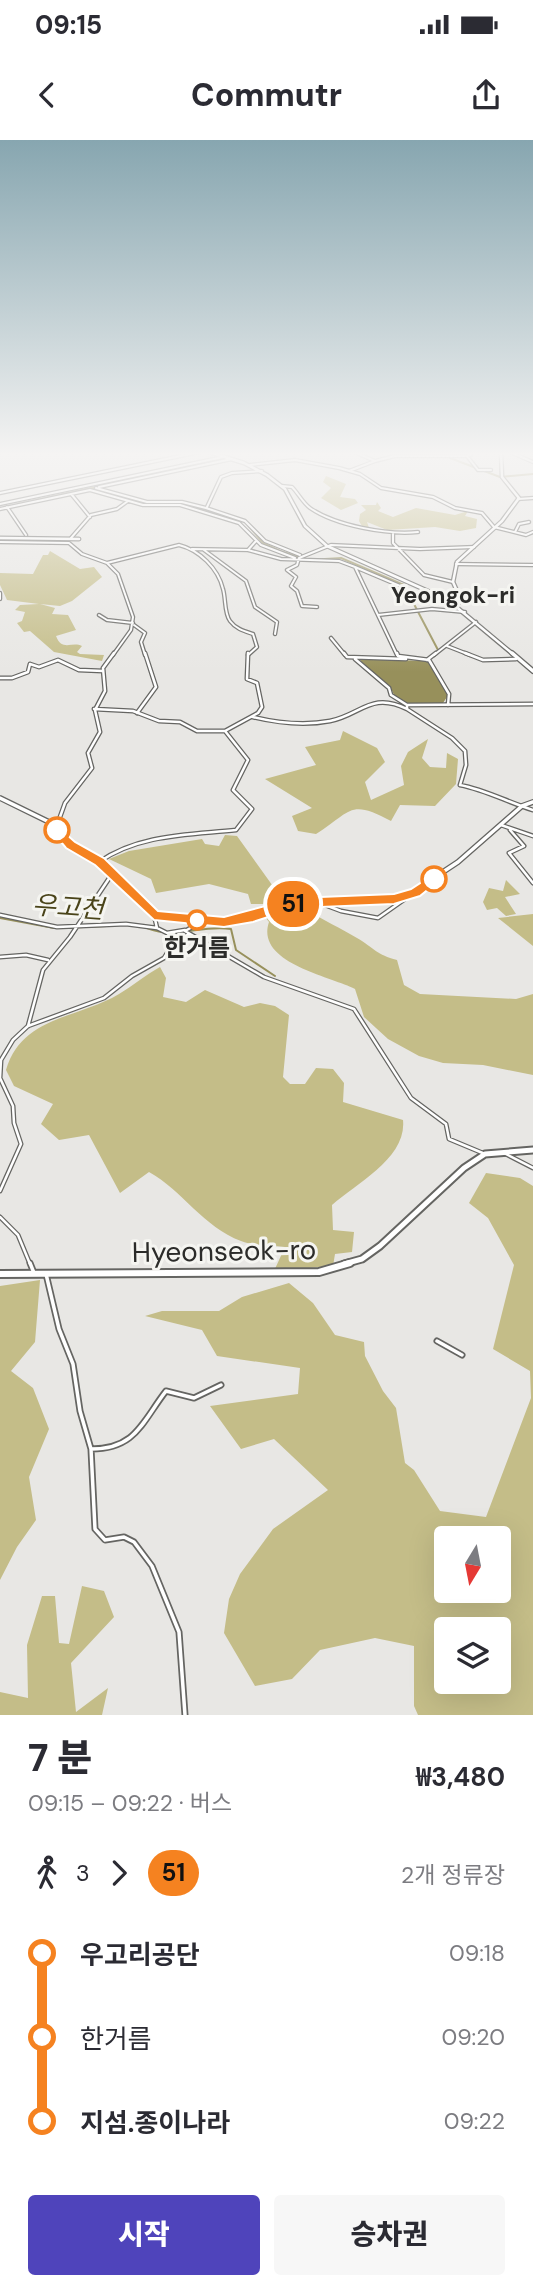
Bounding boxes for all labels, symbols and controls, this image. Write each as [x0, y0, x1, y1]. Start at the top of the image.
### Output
text: 09:15 [35, 8, 102, 42]
text: Commutr [191, 74, 342, 116]
icon: back [28, 76, 66, 114]
icon: share [467, 76, 505, 114]
district label: Yeongok-ri [391, 580, 515, 610]
unlabelled marker [44, 817, 70, 843]
unlabelled marker [421, 866, 447, 892]
line badge: 51 [262, 881, 324, 927]
water label: 우고천 [31, 888, 108, 927]
text: 51 [281, 888, 305, 919]
marker: 한거름 [187, 910, 207, 930]
place label: 한거름 [164, 932, 230, 963]
street label: Hyeonseok-ro [132, 1231, 316, 1271]
north arrow [434, 1526, 511, 1603]
map controls [434, 1526, 511, 1694]
button: layers [434, 1617, 511, 1694]
text: 7 분 [28, 1733, 92, 1783]
text: ₩3,480 [416, 1760, 505, 1794]
text: 09:15 – 09:22 · 버스 [28, 1788, 232, 1818]
icon: walk [28, 1854, 66, 1892]
icon: forward [100, 1854, 138, 1892]
text: 51 [162, 1857, 185, 1888]
text: 3 [76, 1858, 90, 1888]
text: 2개 정류장 [401, 1860, 505, 1890]
text: 우고리공단 [80, 1938, 200, 1972]
text: 09:18 [449, 1938, 505, 1968]
text: 한거름 [80, 2022, 152, 2056]
text: 09:20 [441, 2022, 505, 2052]
text: 지섬.종이나라 [80, 2106, 230, 2140]
text: 09:22 [444, 2106, 505, 2136]
button: 시작 [28, 2195, 260, 2275]
button: 승차권 [274, 2195, 505, 2275]

